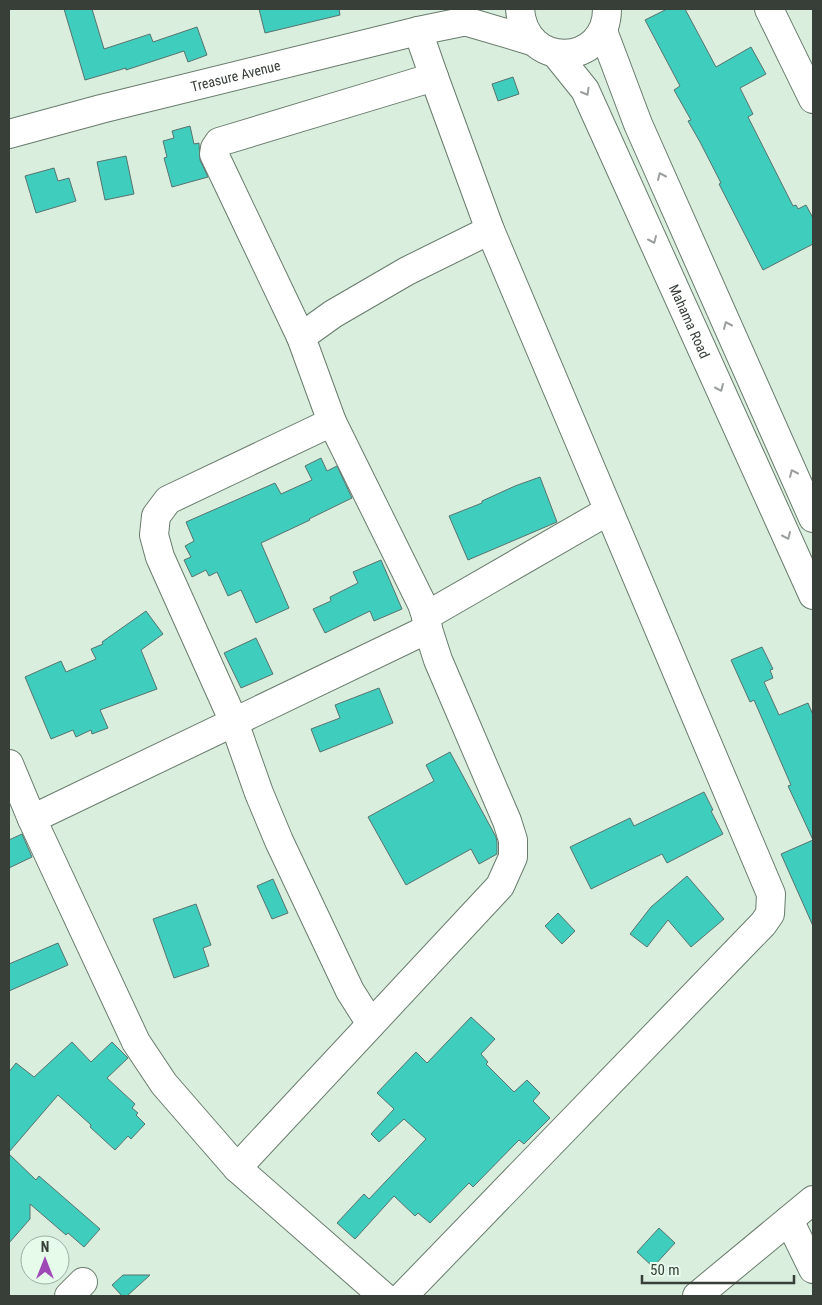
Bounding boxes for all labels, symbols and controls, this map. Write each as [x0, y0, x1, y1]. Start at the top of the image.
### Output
street label: Treasure Avenue [189, 57, 282, 95]
one-way arrow [579, 87, 589, 96]
one-way arrow [657, 172, 668, 181]
one-way arrow [647, 235, 658, 244]
street label: Mahama Road [666, 282, 713, 361]
one-way arrow [723, 321, 734, 330]
one-way arrow [714, 383, 724, 392]
one-way arrow [789, 469, 800, 478]
one-way arrow [780, 531, 791, 540]
north arrow [20, 1235, 70, 1285]
text: N [41, 1239, 49, 1255]
scale bar [642, 1252, 794, 1284]
text: 50 m [650, 1261, 680, 1279]

